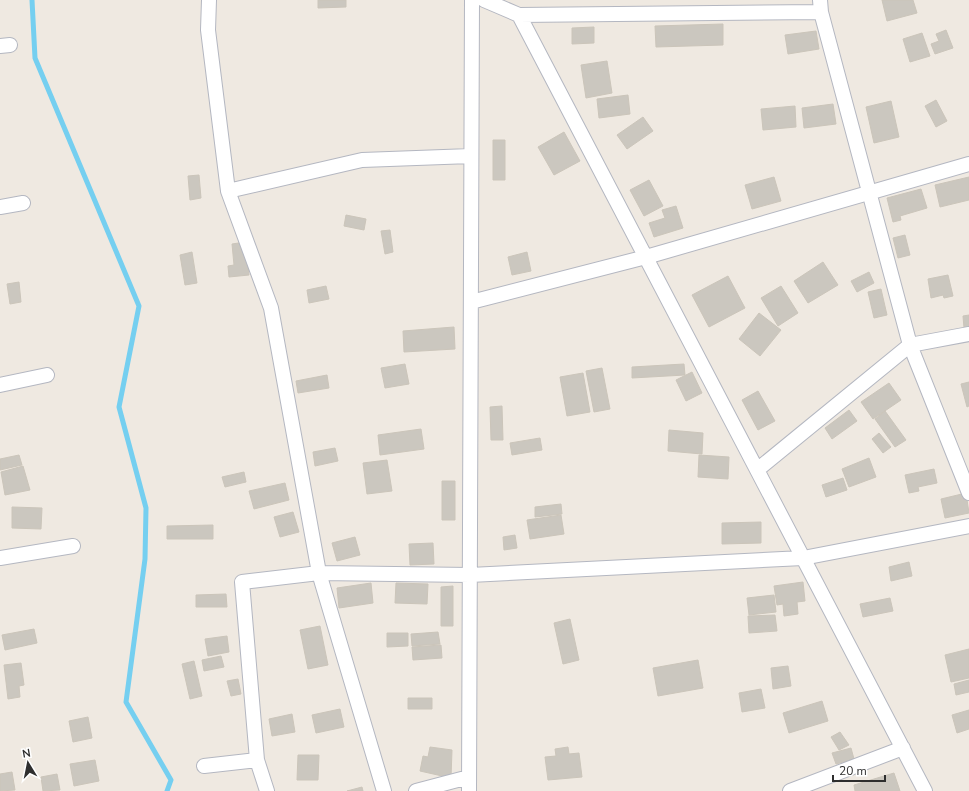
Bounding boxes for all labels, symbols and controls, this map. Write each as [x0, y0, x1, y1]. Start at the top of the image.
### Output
north arrow [8, 743, 48, 783]
text: N [21, 746, 32, 762]
scale bar [833, 757, 885, 783]
text: 20 m [839, 763, 867, 779]

